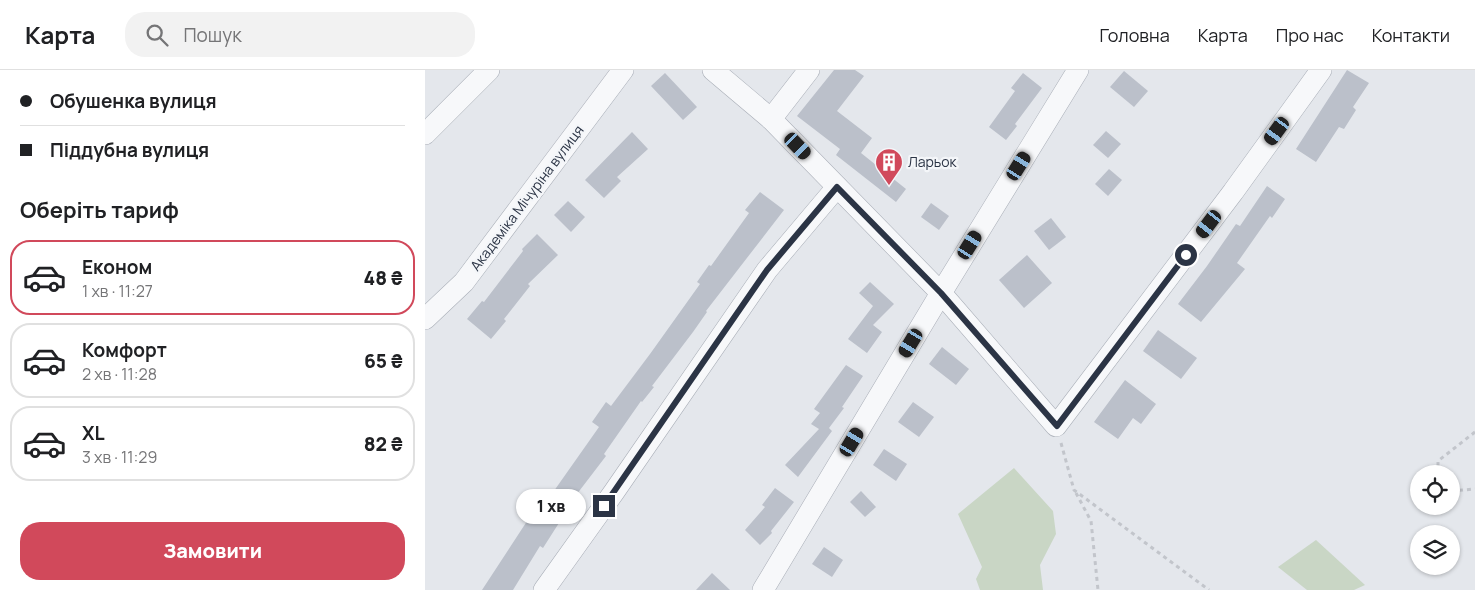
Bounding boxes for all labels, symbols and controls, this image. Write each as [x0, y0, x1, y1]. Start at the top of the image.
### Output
search box [125, 12, 475, 57]
text: Карта [25, 18, 95, 51]
icon: search [143, 21, 171, 49]
text: Пошук [183, 22, 242, 48]
text: Головна [1100, 23, 1170, 47]
text: Карта [1198, 23, 1248, 47]
text: Про нас [1276, 23, 1344, 47]
text: Контакти [1372, 23, 1450, 47]
text: Обушенка вулиця [50, 88, 217, 114]
car [1262, 114, 1291, 148]
street label: Академіка Мічуріна вулиця [465, 121, 588, 274]
car [782, 130, 813, 162]
text: Піддубна вулиця [50, 137, 209, 163]
building icon: Ларьок [874, 147, 904, 186]
car [1004, 149, 1033, 183]
place label: Ларьок [908, 152, 958, 171]
text: Оберіть тариф [20, 195, 179, 225]
car [1193, 208, 1224, 240]
car [955, 228, 984, 262]
route start [1175, 244, 1197, 266]
text: Економ [82, 254, 152, 280]
icon: car [22, 255, 67, 300]
text: 48 ₴ [364, 265, 403, 291]
text: 1 хв · 11:27 [82, 280, 153, 302]
car [896, 326, 925, 360]
text: Комфорт [82, 337, 167, 363]
icon: car [22, 338, 67, 383]
text: 65 ₴ [364, 348, 403, 374]
text: 2 хв · 11:28 [82, 363, 157, 385]
text: XL [82, 420, 105, 446]
icon: car [22, 421, 67, 466]
car [837, 425, 866, 459]
text: 82 ₴ [364, 431, 403, 457]
text: 3 хв · 11:29 [82, 446, 157, 468]
map controls [1410, 465, 1460, 575]
button: locate [1410, 465, 1460, 515]
callout: 1 хв [516, 488, 587, 524]
text: 1 хв [537, 495, 565, 517]
route end [593, 495, 615, 517]
button: Замовити [20, 522, 405, 580]
button: layers [1410, 525, 1460, 575]

